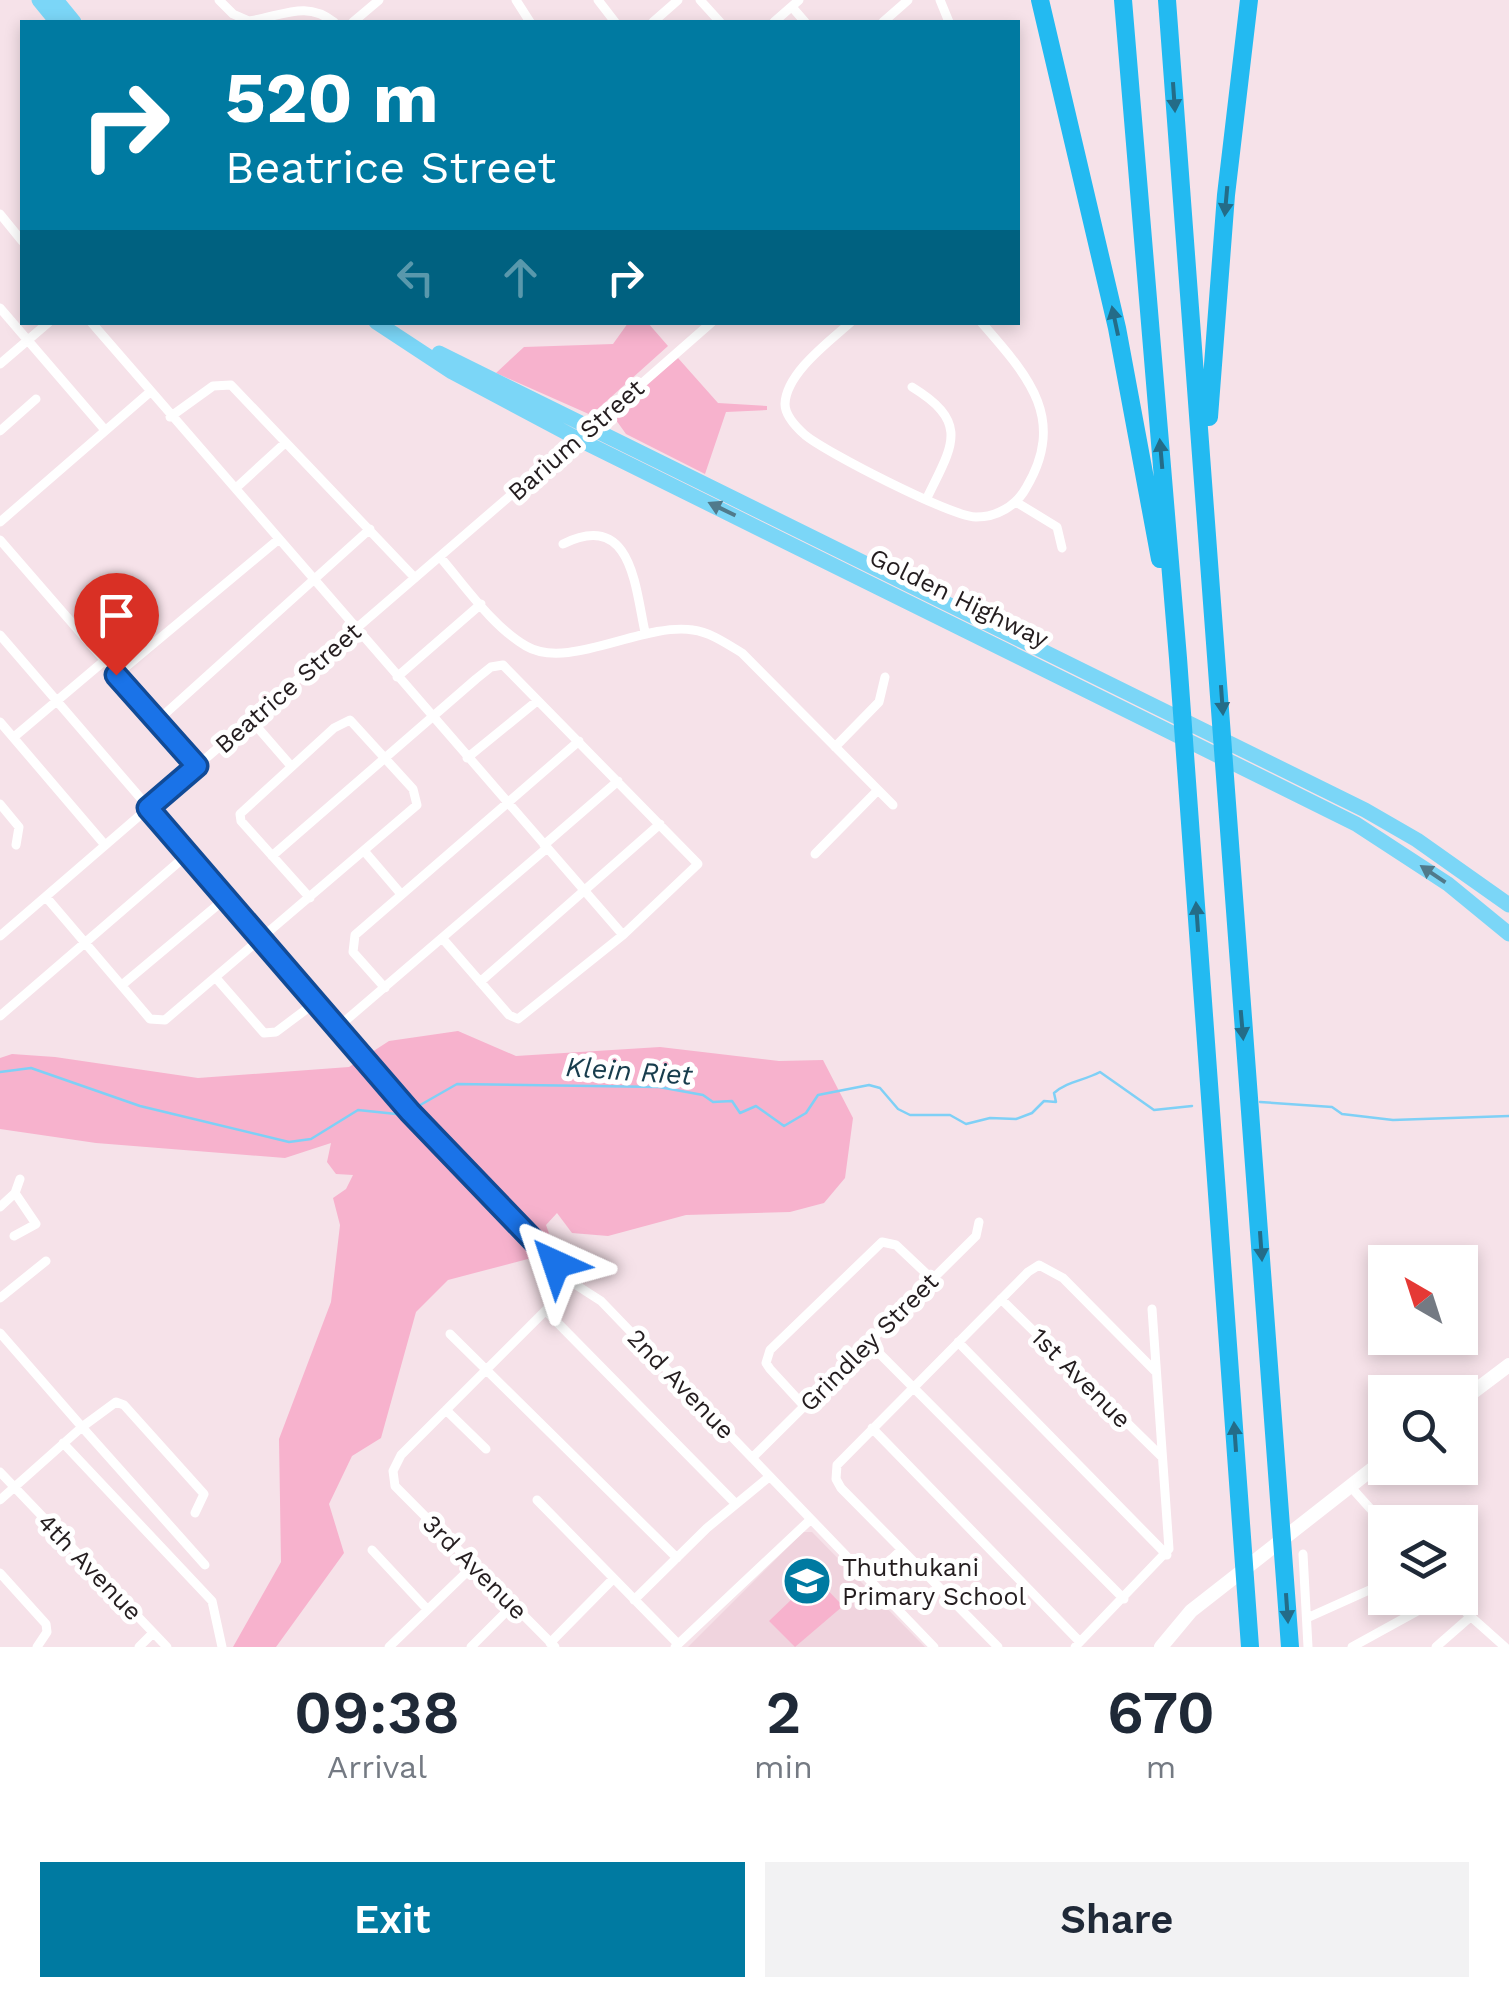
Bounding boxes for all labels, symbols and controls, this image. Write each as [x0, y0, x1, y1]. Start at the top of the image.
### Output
text: 520 m [225, 57, 439, 139]
icon: right [60, 60, 190, 190]
one-way arrow [1167, 82, 1183, 114]
text: Beatrice Street [225, 141, 556, 194]
one-way arrow [1218, 186, 1234, 218]
icon: left [388, 250, 443, 305]
icon: ahead [493, 250, 548, 305]
icon: right [598, 250, 653, 305]
one-way arrow [1107, 305, 1122, 336]
street label: Barium Street [502, 373, 650, 507]
one-way arrow [1153, 437, 1169, 469]
one-way arrow [707, 500, 736, 517]
street label: Golden Highway [865, 542, 1053, 654]
pin [74, 573, 159, 676]
icon: arrive [89, 588, 144, 643]
street label: Beatrice Street [209, 616, 367, 759]
one-way arrow [1214, 685, 1230, 717]
one-way arrow [1419, 865, 1446, 884]
one-way arrow [1188, 901, 1204, 933]
one-way arrow [1234, 1009, 1250, 1041]
water label: Klein Riet [565, 1050, 694, 1092]
position arrow [504, 1212, 608, 1316]
one-way arrow [1253, 1230, 1269, 1262]
north arrow [1368, 1245, 1478, 1355]
map controls [1368, 1245, 1478, 1615]
street label: Grindley Street [794, 1266, 945, 1417]
street label: 1st Avenue [1025, 1322, 1137, 1434]
street label: 2nd Avenue [621, 1323, 741, 1445]
button: search [1368, 1375, 1478, 1485]
one-way arrow [1226, 1421, 1242, 1453]
button: layers [1368, 1505, 1478, 1615]
street label: 4th Avenue [32, 1508, 148, 1626]
street label: 3rd Avenue [417, 1509, 533, 1625]
place label: Thuthukani Primary School [842, 1553, 1027, 1611]
school or university icon: Thuthukani Primary School [781, 1555, 833, 1607]
one-way arrow [1279, 1593, 1295, 1625]
text: 09:38 [294, 1677, 460, 1748]
text: 2 [766, 1677, 801, 1748]
text: 670 [1107, 1677, 1215, 1748]
text: Arrival [327, 1748, 427, 1786]
text: min [754, 1748, 813, 1786]
text: m [1146, 1748, 1176, 1786]
button: Exit [40, 1862, 745, 1977]
button: Share [765, 1862, 1469, 1977]

